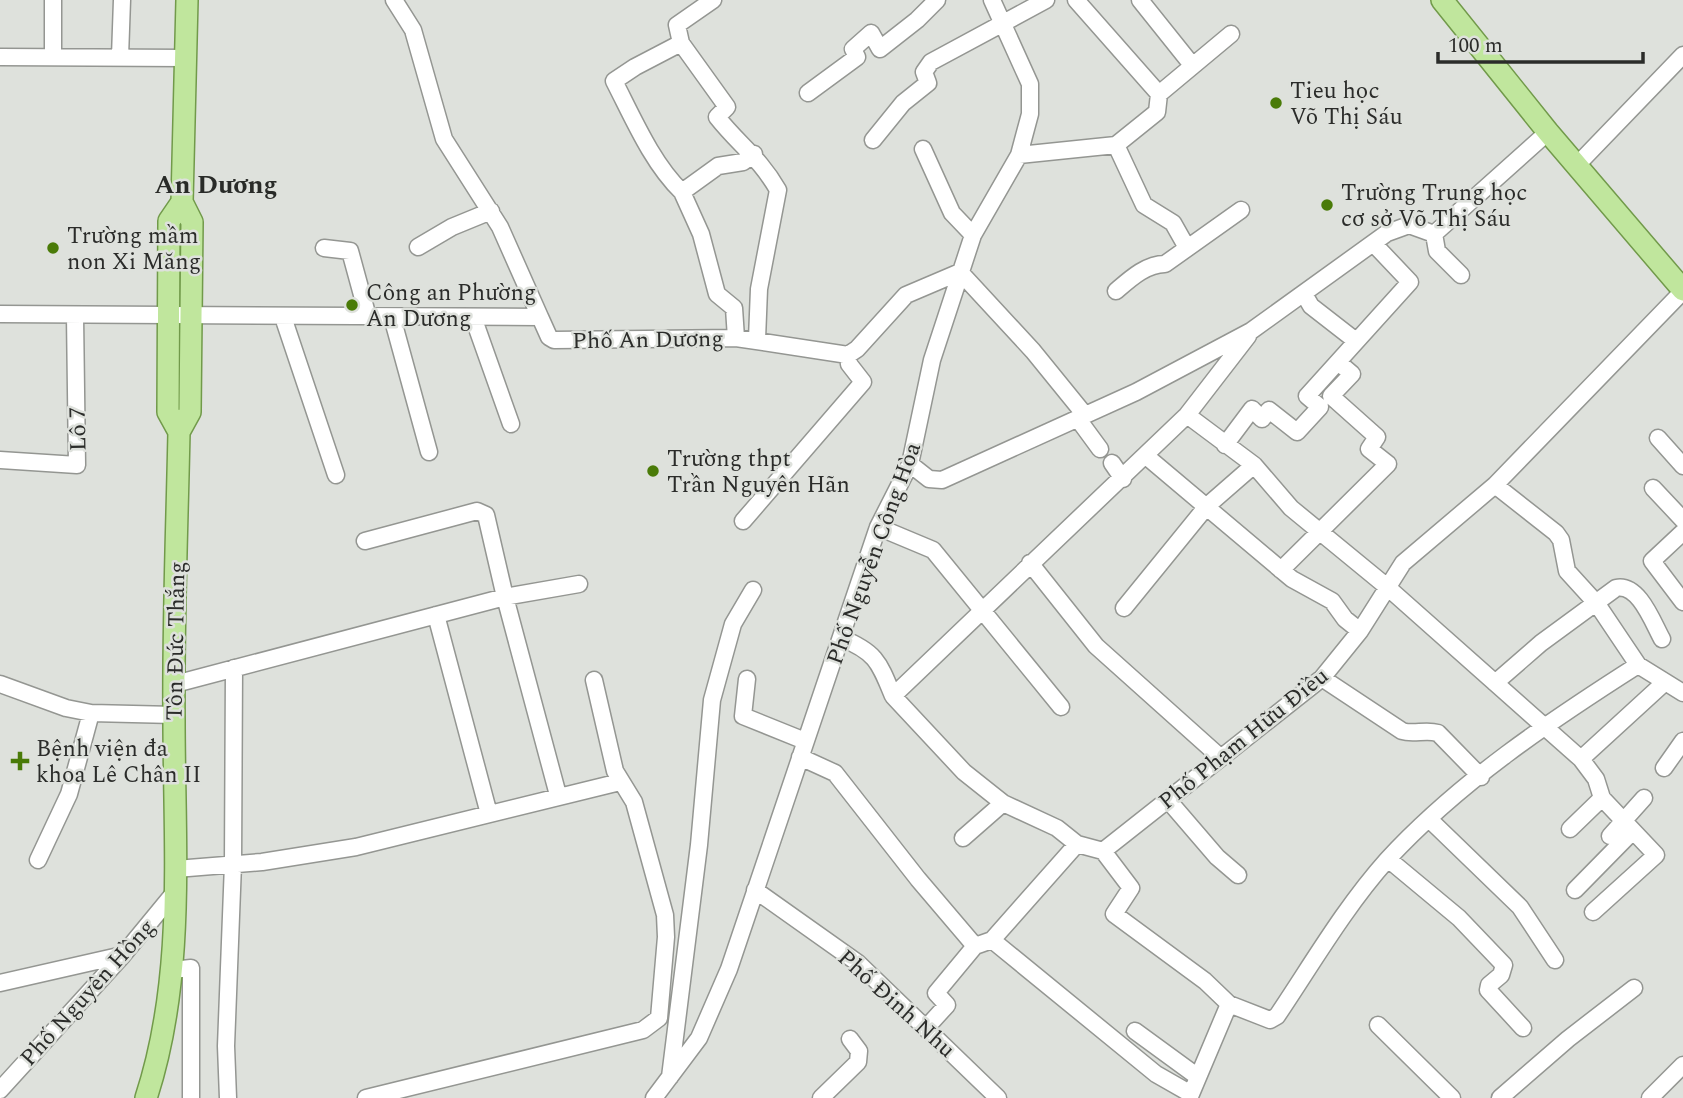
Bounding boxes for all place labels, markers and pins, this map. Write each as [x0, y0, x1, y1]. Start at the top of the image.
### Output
place label: Tieu học Võ Thị Sáu [1290, 74, 1403, 135]
marker: Tieu học Võ Thị Sáu [1268, 95, 1284, 111]
place label: Trường Trung học cơ sở Võ Thị Sáu [1341, 176, 1527, 237]
marker: Trường Trung học cơ sở Võ Thị Sáu [1319, 197, 1335, 213]
place label: Trường mầm non Xi Măng [67, 219, 201, 280]
marker: Trường mầm non Xi Măng [45, 240, 61, 256]
place label: Công an Phường An Dương [366, 276, 536, 337]
marker: Công an Phường An Dương [344, 297, 360, 313]
place label: Trường thpt Trần Nguyên Hãn [667, 442, 850, 503]
marker: Trường thpt Trần Nguyên Hãn [645, 463, 661, 479]
place label: Bệnh viện đa khoa Lê Chân II [36, 732, 201, 793]
marker: Bệnh viện đa khoa Lê Chân II [10, 751, 30, 771]

